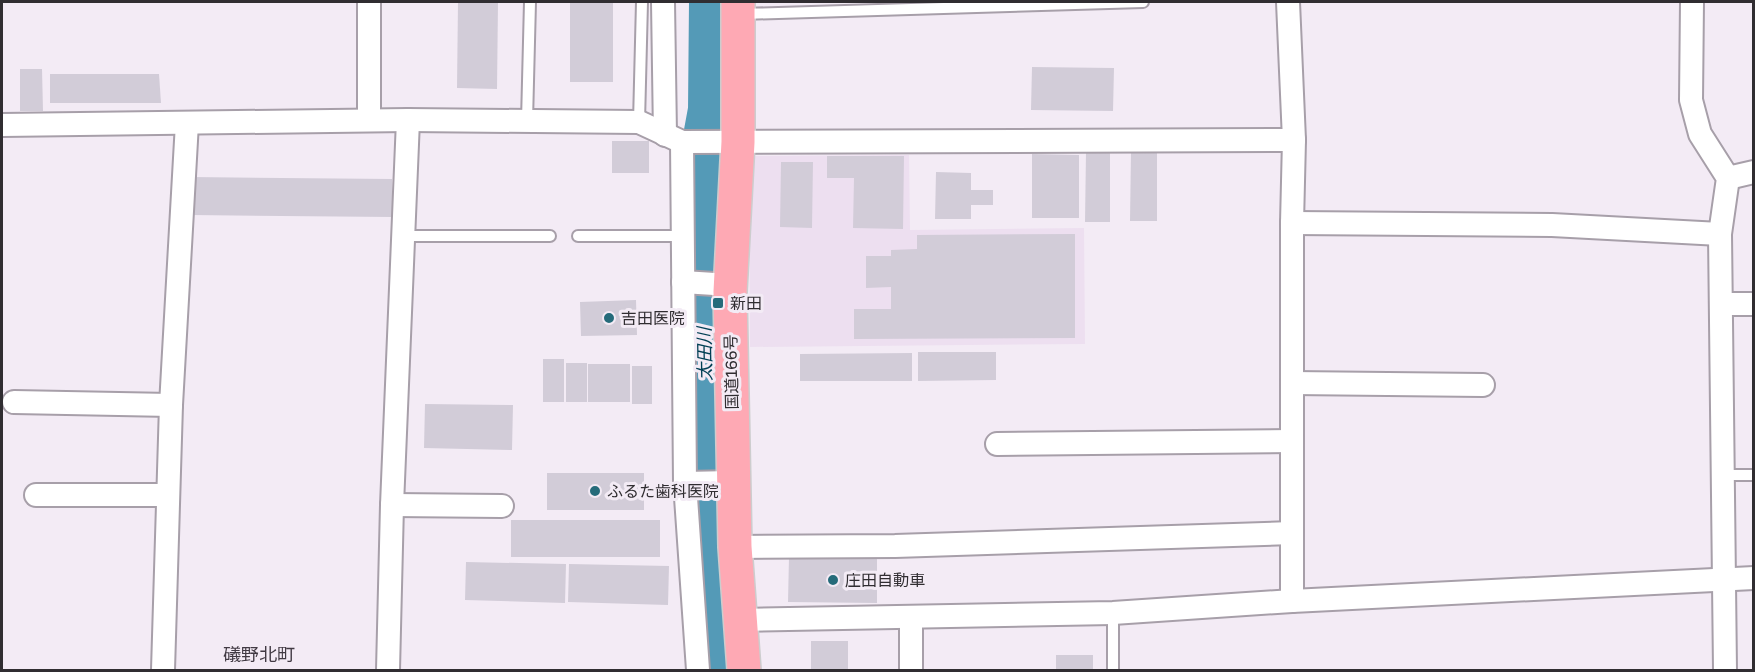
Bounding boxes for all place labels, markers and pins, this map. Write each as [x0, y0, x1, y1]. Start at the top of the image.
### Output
place label: 新田 [730, 293, 762, 313]
marker: 新田 [711, 296, 725, 310]
place label: 吉田医院 [621, 308, 685, 328]
marker: 吉田医院 [602, 311, 616, 325]
place label: ふるた歯科医院 [607, 481, 719, 501]
marker: ふるた歯科医院 [588, 484, 602, 498]
place label: 庄田自動車 [845, 570, 925, 590]
marker: 庄田自動車 [826, 573, 840, 587]

